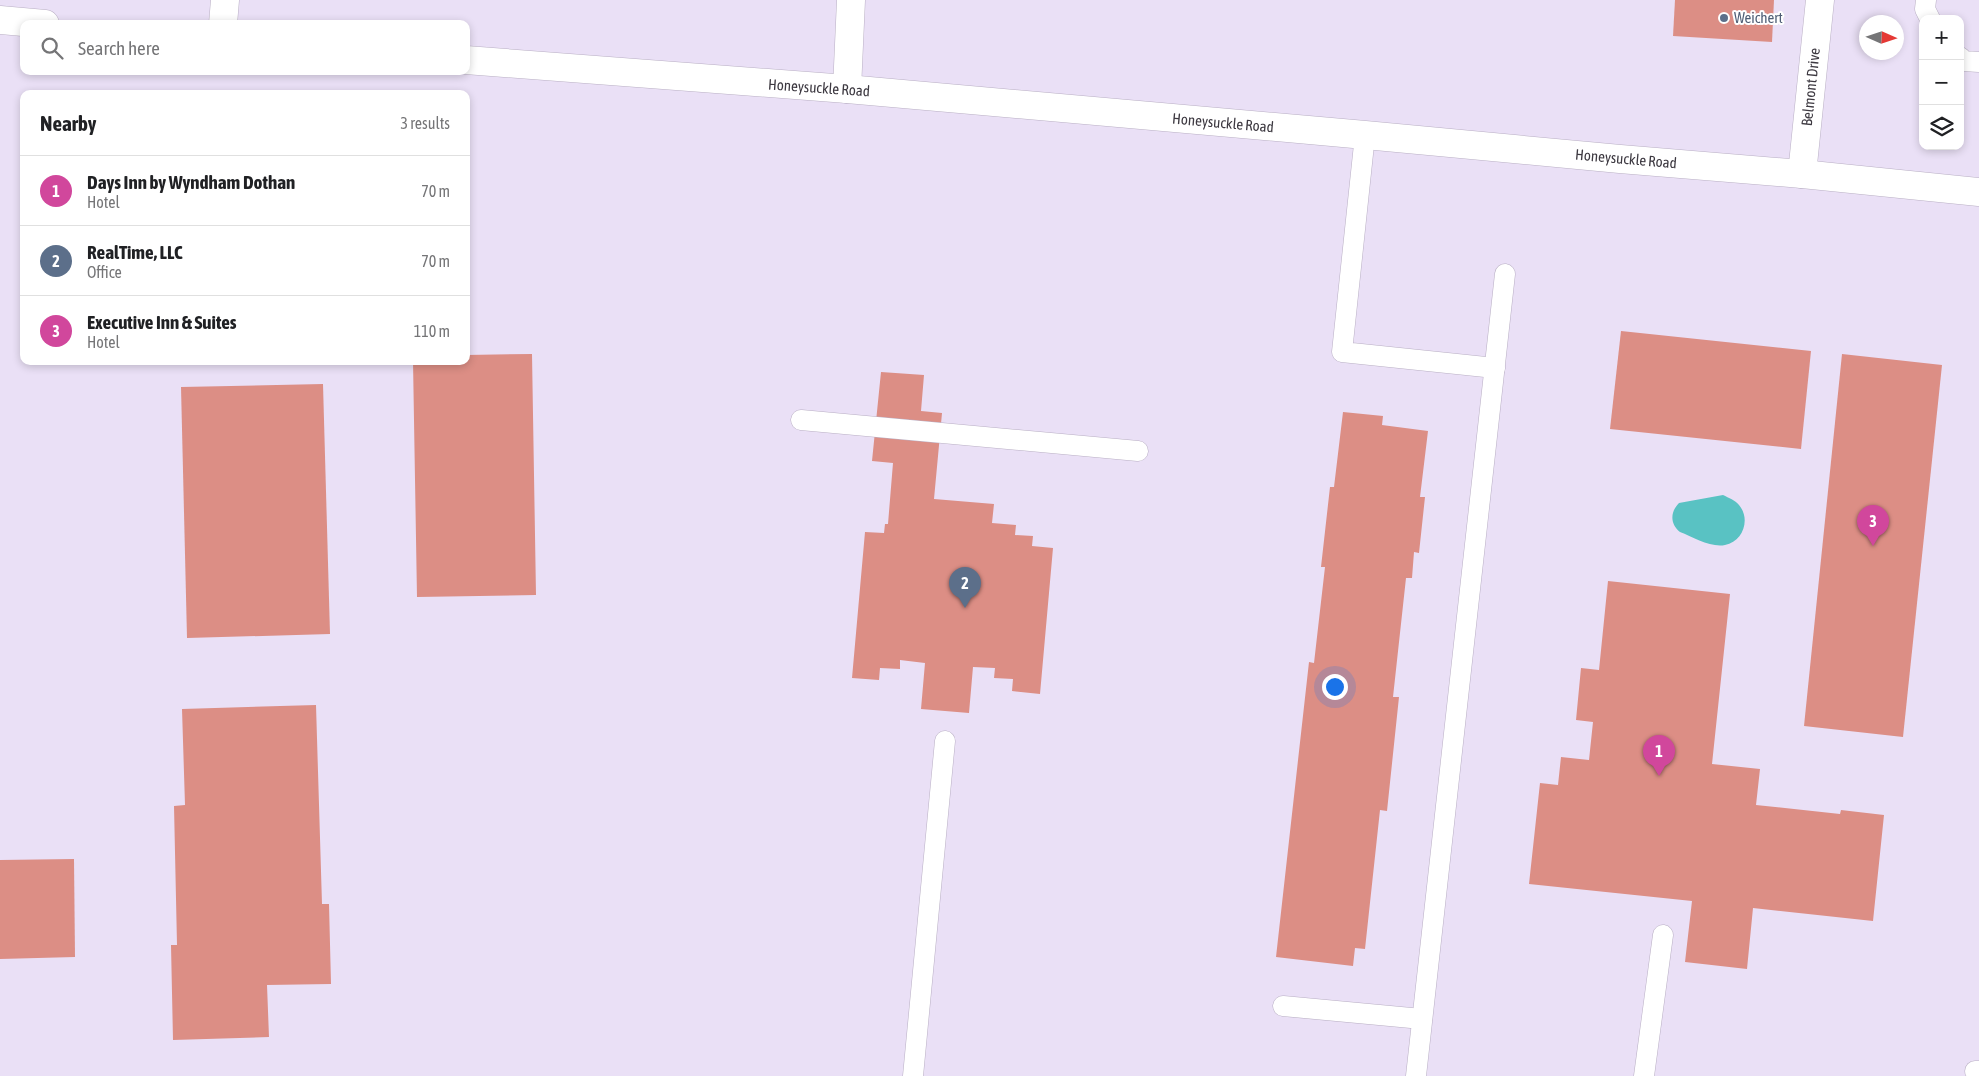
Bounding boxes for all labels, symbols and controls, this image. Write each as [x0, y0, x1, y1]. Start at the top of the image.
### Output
place label: Weichert [1734, 9, 1783, 26]
marker: Weichert [1718, 12, 1730, 24]
north arrow [1859, 15, 1904, 60]
map controls [1919, 15, 1964, 150]
button: + [1919, 15, 1964, 60]
search box [20, 20, 470, 75]
icon: search [38, 34, 66, 62]
text: Search here [78, 37, 160, 59]
street label: Belmont Drive [1798, 47, 1823, 127]
button: − [1919, 60, 1964, 105]
street label: Honeysuckle Road [768, 75, 870, 100]
button: layers [1919, 105, 1964, 150]
street label: Honeysuckle Road [1172, 110, 1275, 135]
text: Nearby [40, 111, 96, 135]
text: 3 results [400, 114, 450, 132]
street label: Honeysuckle Road [1575, 146, 1678, 171]
text: Days Inn by Wyndham Dothan [87, 171, 295, 193]
text: 1 [52, 182, 60, 200]
text: 70 m [421, 182, 450, 200]
text: Hotel [87, 193, 120, 211]
text: RealTime, LLC [87, 241, 183, 263]
text: 2 [52, 252, 60, 270]
text: 70 m [421, 252, 450, 270]
text: Office [87, 263, 122, 281]
text: Executive Inn & Suites [87, 311, 237, 333]
text: 3 [52, 322, 60, 340]
text: 110 m [414, 322, 450, 340]
text: Hotel [87, 333, 120, 351]
pin: 3 [1857, 505, 1889, 546]
pin: 2 [949, 567, 981, 608]
your location [1322, 674, 1348, 700]
pin: 1 [1643, 735, 1675, 776]

